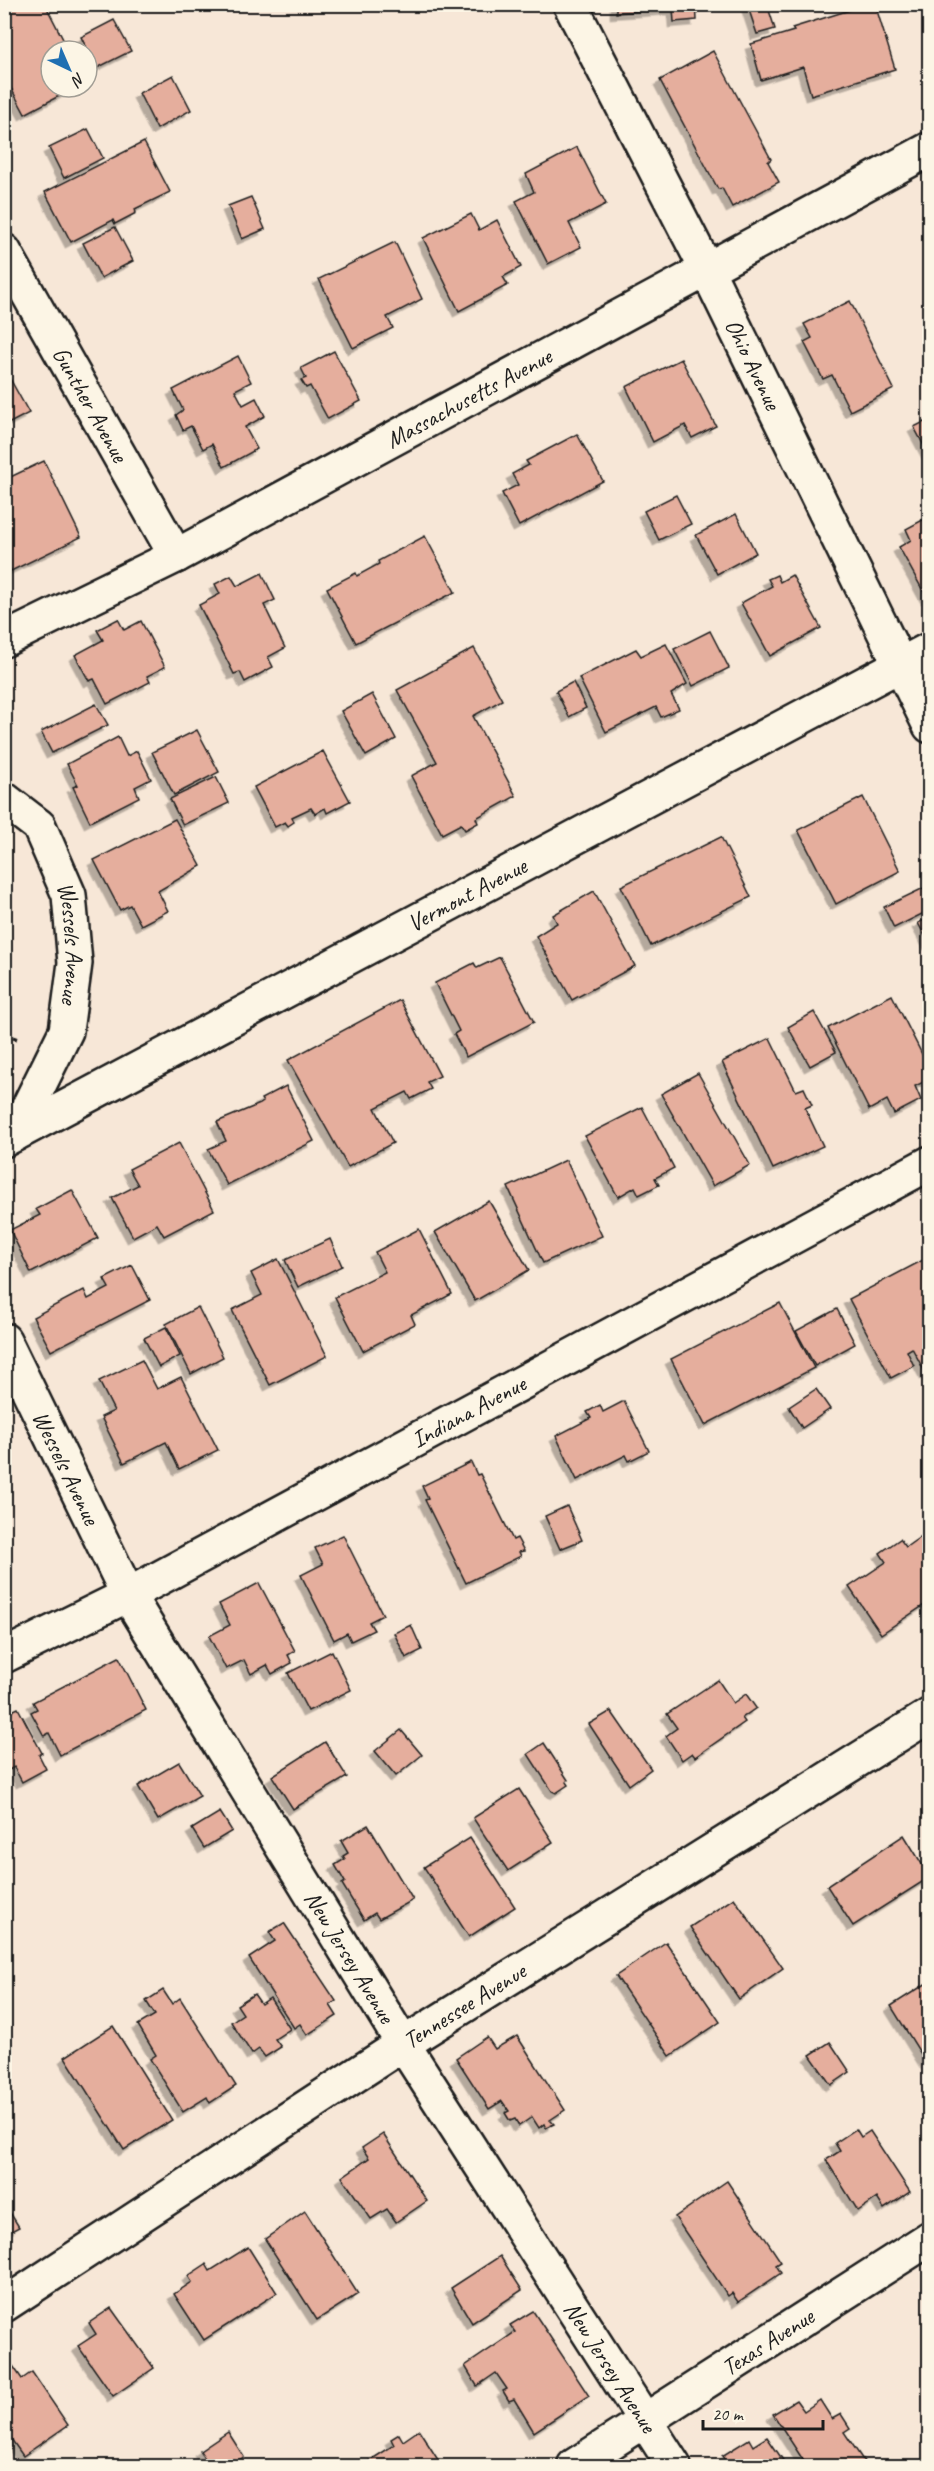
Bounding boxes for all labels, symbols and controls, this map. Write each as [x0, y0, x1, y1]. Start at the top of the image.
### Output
north arrow [39, 39, 99, 99]
text: N [66, 68, 89, 92]
street label: Ohio Avenue [718, 314, 789, 416]
street label: Massachusetts Avenue [381, 340, 559, 455]
street label: Gunther Avenue [46, 341, 136, 469]
street label: Vermont Avenue [402, 850, 534, 938]
street label: Wessels Avenue [50, 877, 90, 1009]
street label: Indiana Avenue [406, 1368, 533, 1455]
street label: Wessels Avenue [26, 1406, 107, 1532]
street label: New Jersey Avenue [298, 1885, 403, 2031]
street label: Tennessee Avenue [397, 1955, 533, 2055]
street label: New Jersey Avenue [557, 2296, 665, 2440]
street label: Texas Avenue [716, 2300, 821, 2383]
scale bar [703, 2393, 823, 2431]
text: 20 m [712, 2403, 745, 2425]

